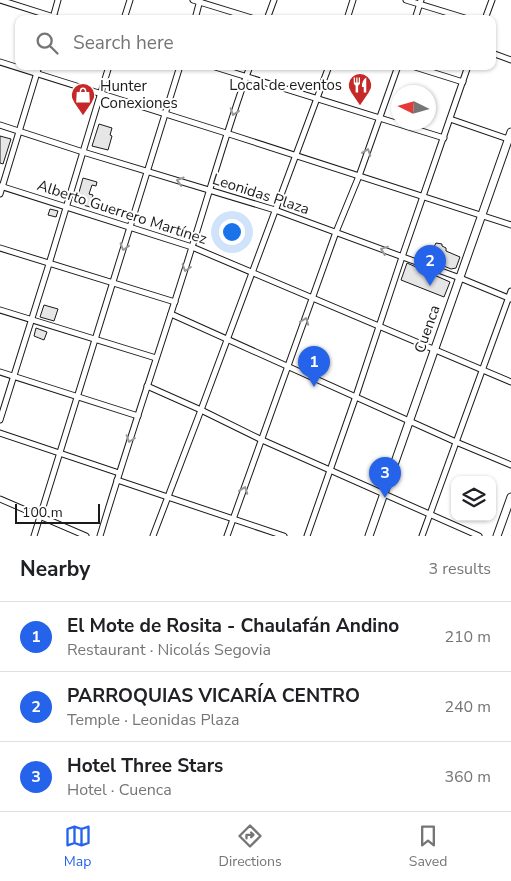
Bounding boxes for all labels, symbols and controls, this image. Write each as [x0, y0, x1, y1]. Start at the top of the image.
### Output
search box [15, 15, 496, 70]
icon: search [33, 29, 61, 57]
text: Search here [73, 30, 174, 56]
restaurant icon: Local de eventos [347, 72, 373, 106]
place label: Local de eventos [229, 75, 342, 95]
place label: Hunter Conexiones [100, 76, 178, 113]
shop icon: Hunter Conexiones [70, 82, 96, 116]
north arrow [391, 85, 436, 130]
one-way arrow [229, 108, 239, 116]
one-way arrow [362, 148, 372, 157]
street label: Leonidas Plaza [210, 169, 312, 219]
street label: Alberto Guerrero Martínez [35, 175, 209, 249]
one-way arrow [177, 177, 185, 187]
your location [219, 219, 245, 245]
one-way arrow [119, 242, 129, 250]
pin: 2 [414, 245, 446, 286]
one-way arrow [380, 246, 389, 256]
one-way arrow [181, 263, 191, 271]
street label: Cuenca [409, 302, 445, 356]
one-way arrow [299, 317, 309, 326]
pin: 1 [298, 346, 330, 387]
one-way arrow [126, 434, 136, 442]
pin: 3 [369, 457, 401, 498]
map controls [451, 476, 496, 521]
button: layers [451, 476, 496, 521]
one-way arrow [238, 486, 248, 495]
scale bar [15, 501, 100, 524]
text: 100 m [22, 503, 63, 522]
text: Nearby [20, 555, 90, 583]
text: 3 results [429, 558, 491, 580]
text: El Mote de Rosita - Chaulafán Andino [67, 613, 399, 639]
text: 1 [31, 626, 41, 648]
text: 210 m [444, 626, 491, 648]
text: Restaurant · Nicolás Segovia [67, 639, 271, 661]
text: PARROQUIAS VICARÍA CENTRO [67, 683, 360, 709]
text: 2 [31, 696, 41, 718]
text: 240 m [444, 696, 491, 718]
text: Temple · Leonidas Plaza [67, 709, 240, 731]
text: Hotel Three Stars [67, 753, 223, 779]
text: 3 [31, 766, 41, 788]
text: 360 m [444, 766, 491, 788]
text: Hotel · Cuenca [67, 779, 172, 801]
tab: Map [64, 822, 92, 871]
tab: Directions [219, 822, 282, 871]
tab: Saved [409, 822, 447, 871]

